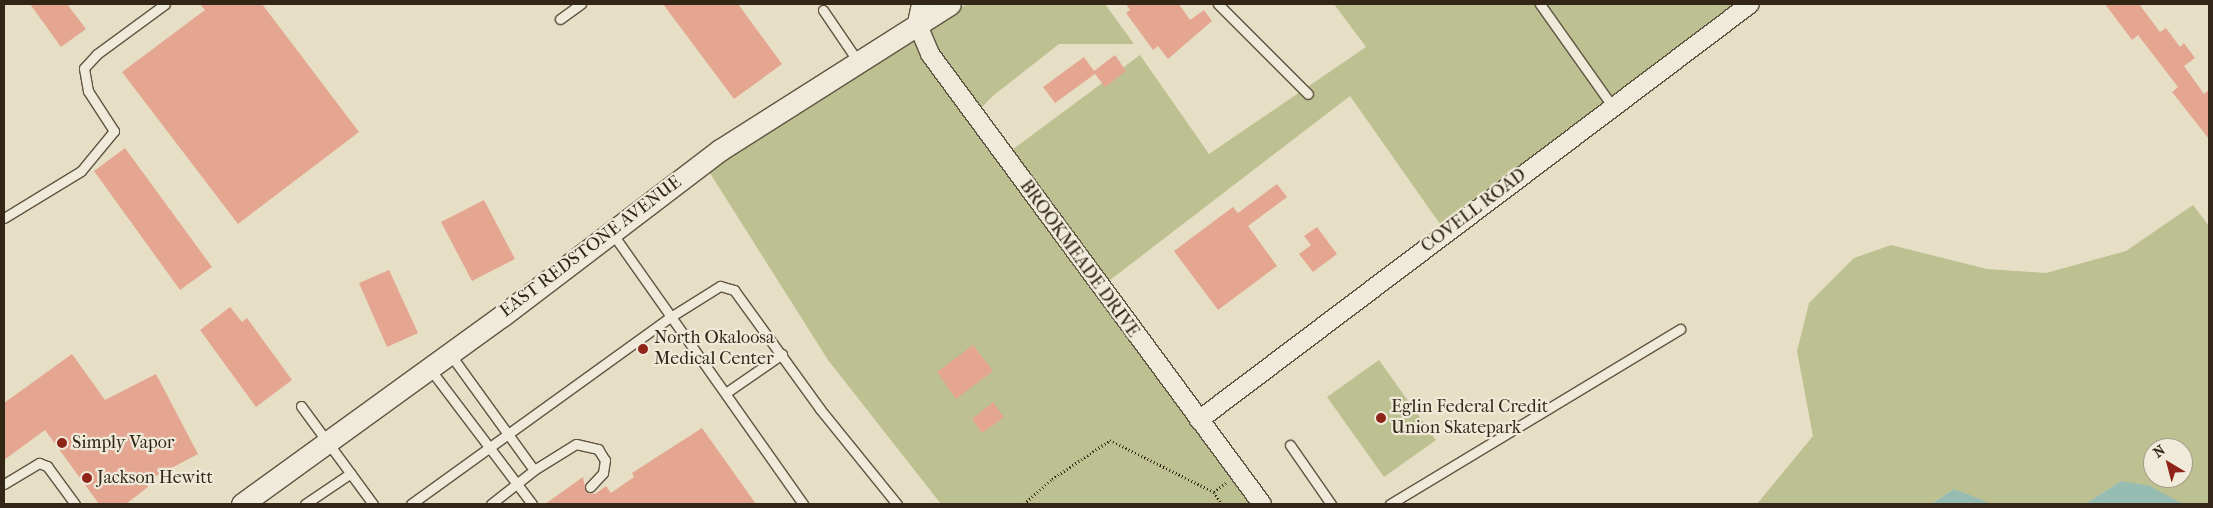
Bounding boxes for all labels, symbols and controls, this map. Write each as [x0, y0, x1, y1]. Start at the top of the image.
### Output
street label: COVELL ROAD [1417, 164, 1531, 258]
street label: EAST REDSTONE AVENUE [496, 172, 686, 322]
street label: BROOKMEADE DRIVE [1015, 176, 1143, 342]
place label: North Okaloosa Medical Center [654, 328, 774, 370]
marker: North Okaloosa Medical Center [636, 342, 650, 356]
place label: Eglin Federal Credit Union Skatepark [1391, 397, 1548, 439]
marker: Eglin Federal Credit Union Skatepark [1375, 412, 1387, 424]
place label: Simply Vapor [72, 432, 174, 454]
marker: Simply Vapor [56, 437, 68, 449]
north arrow [2143, 438, 2193, 488]
text: N [2150, 441, 2169, 461]
place label: Jackson Hewitt [97, 467, 213, 489]
marker: Jackson Hewitt [81, 472, 93, 484]

